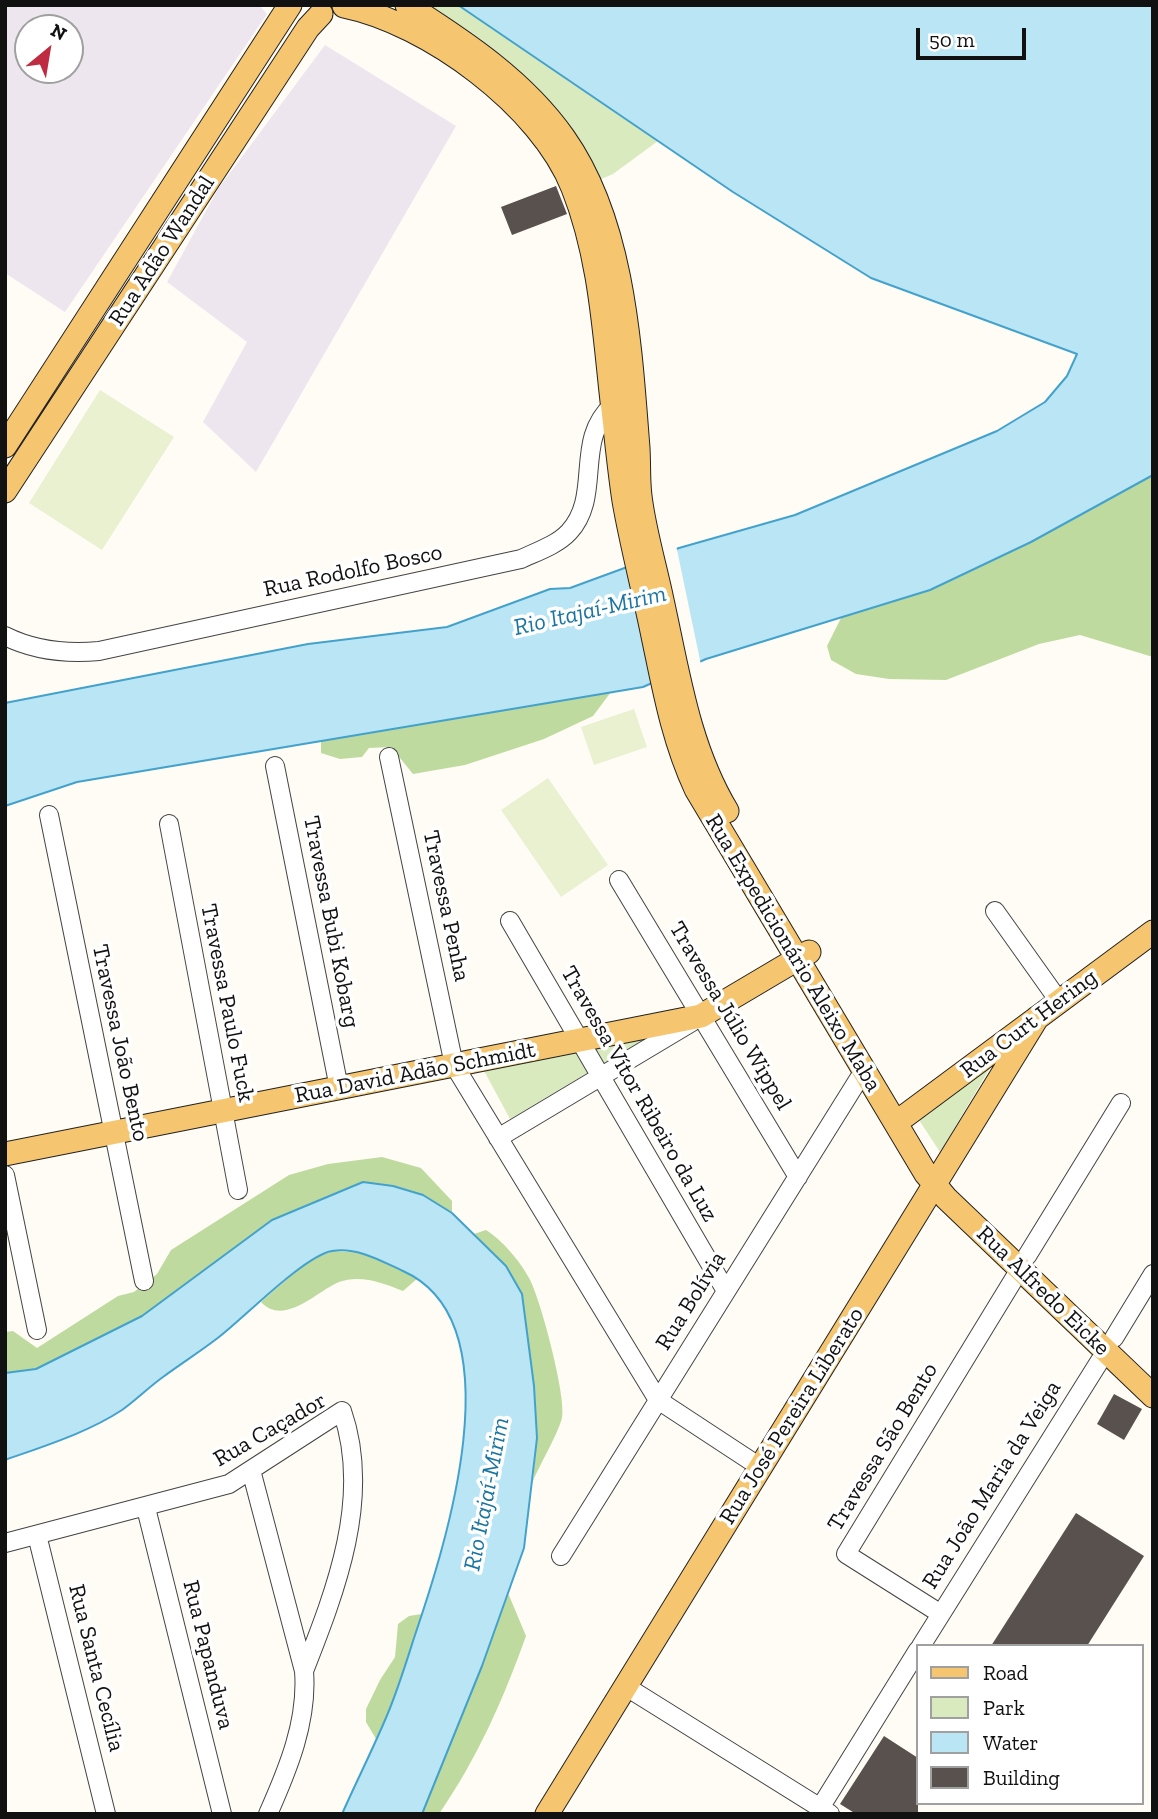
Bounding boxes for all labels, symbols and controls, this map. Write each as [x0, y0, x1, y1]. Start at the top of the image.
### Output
north arrow [14, 14, 84, 84]
scale bar [920, 14, 1030, 58]
text: N [47, 19, 71, 46]
text: 50 m [929, 27, 975, 52]
street label: Rua Adão Wandal [103, 171, 221, 331]
street label: Rua Rodolfo Bosco [261, 539, 445, 603]
water label: Rio Itajaí-Mirim [511, 579, 669, 643]
street label: Rua Expedicionário Aleixo Maba [699, 809, 887, 1097]
street label: Travessa Bubi Kobarg [297, 814, 365, 1030]
street label: Travessa Penha [417, 828, 475, 984]
street label: Travessa Paulo Fuck [194, 902, 260, 1104]
street label: Travessa Júlio Wippel [663, 917, 797, 1115]
street label: Travessa João Bento [86, 942, 154, 1144]
street label: Travessa Vítor Ribeiro da Luz [554, 961, 724, 1227]
street label: Rua Curt Hering [955, 964, 1103, 1084]
street label: Rua David Adão Schmidt [292, 1036, 538, 1110]
street label: Rua Alfredo Eicke [971, 1220, 1115, 1362]
street label: Rua Bolívia [650, 1247, 732, 1355]
street label: Rua José Pereira Liberato [714, 1302, 870, 1530]
street label: Travessa São Bento [822, 1358, 944, 1536]
street label: Rua João Maria da Veiga [917, 1376, 1067, 1594]
street label: Rua Caçador [209, 1387, 331, 1473]
water label: Rio Itajaí-Mirim [458, 1415, 516, 1573]
street label: Rua Papanduva [176, 1578, 240, 1732]
street label: Rua Santa Cecília [62, 1582, 130, 1754]
legend [916, 1644, 1144, 1805]
text: Road [983, 1660, 1028, 1685]
text: Park [983, 1695, 1025, 1720]
text: Water [983, 1730, 1038, 1755]
text: Building [983, 1765, 1060, 1790]

